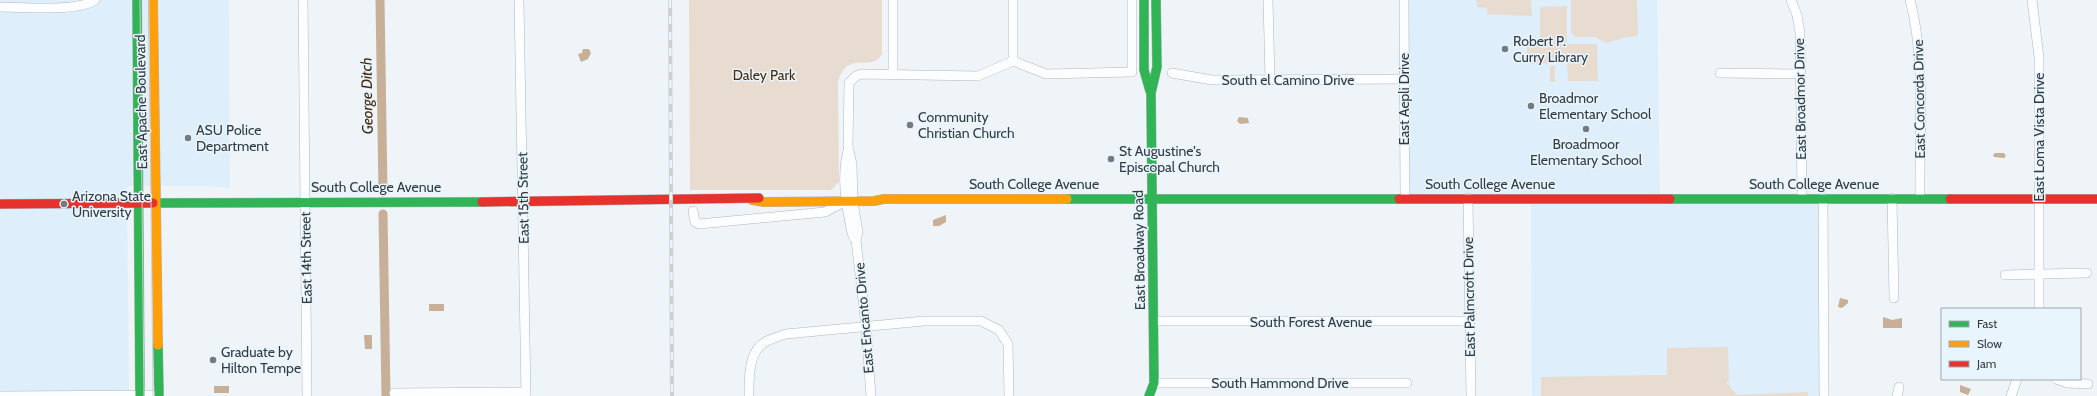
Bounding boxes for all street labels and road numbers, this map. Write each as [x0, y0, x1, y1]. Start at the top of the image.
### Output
street label: East Apache Boulevard [131, 34, 151, 170]
street label: East Broadmor Drive [1790, 38, 1810, 160]
street label: East Concorda Drive [1909, 39, 1929, 159]
street label: East Aepli Drive [1395, 53, 1413, 145]
street label: South el Camino Drive [1222, 71, 1354, 89]
street label: East Loma Vista Drive [2030, 73, 2048, 201]
street label: East 15th Street [513, 152, 533, 244]
street label: South College Avenue [969, 175, 1099, 193]
street label: South College Avenue [1425, 175, 1555, 193]
street label: South College Avenue [1749, 175, 1879, 193]
street label: South College Avenue [311, 178, 441, 196]
street label: East Broadway Road [1129, 190, 1149, 310]
street label: East 14th Street [296, 211, 316, 304]
street label: East Palmcroft Drive [1459, 237, 1479, 357]
street label: East Encanto Drive [850, 262, 878, 374]
street label: South Forest Avenue [1250, 313, 1372, 331]
street label: South Hammond Drive [1211, 374, 1349, 392]

